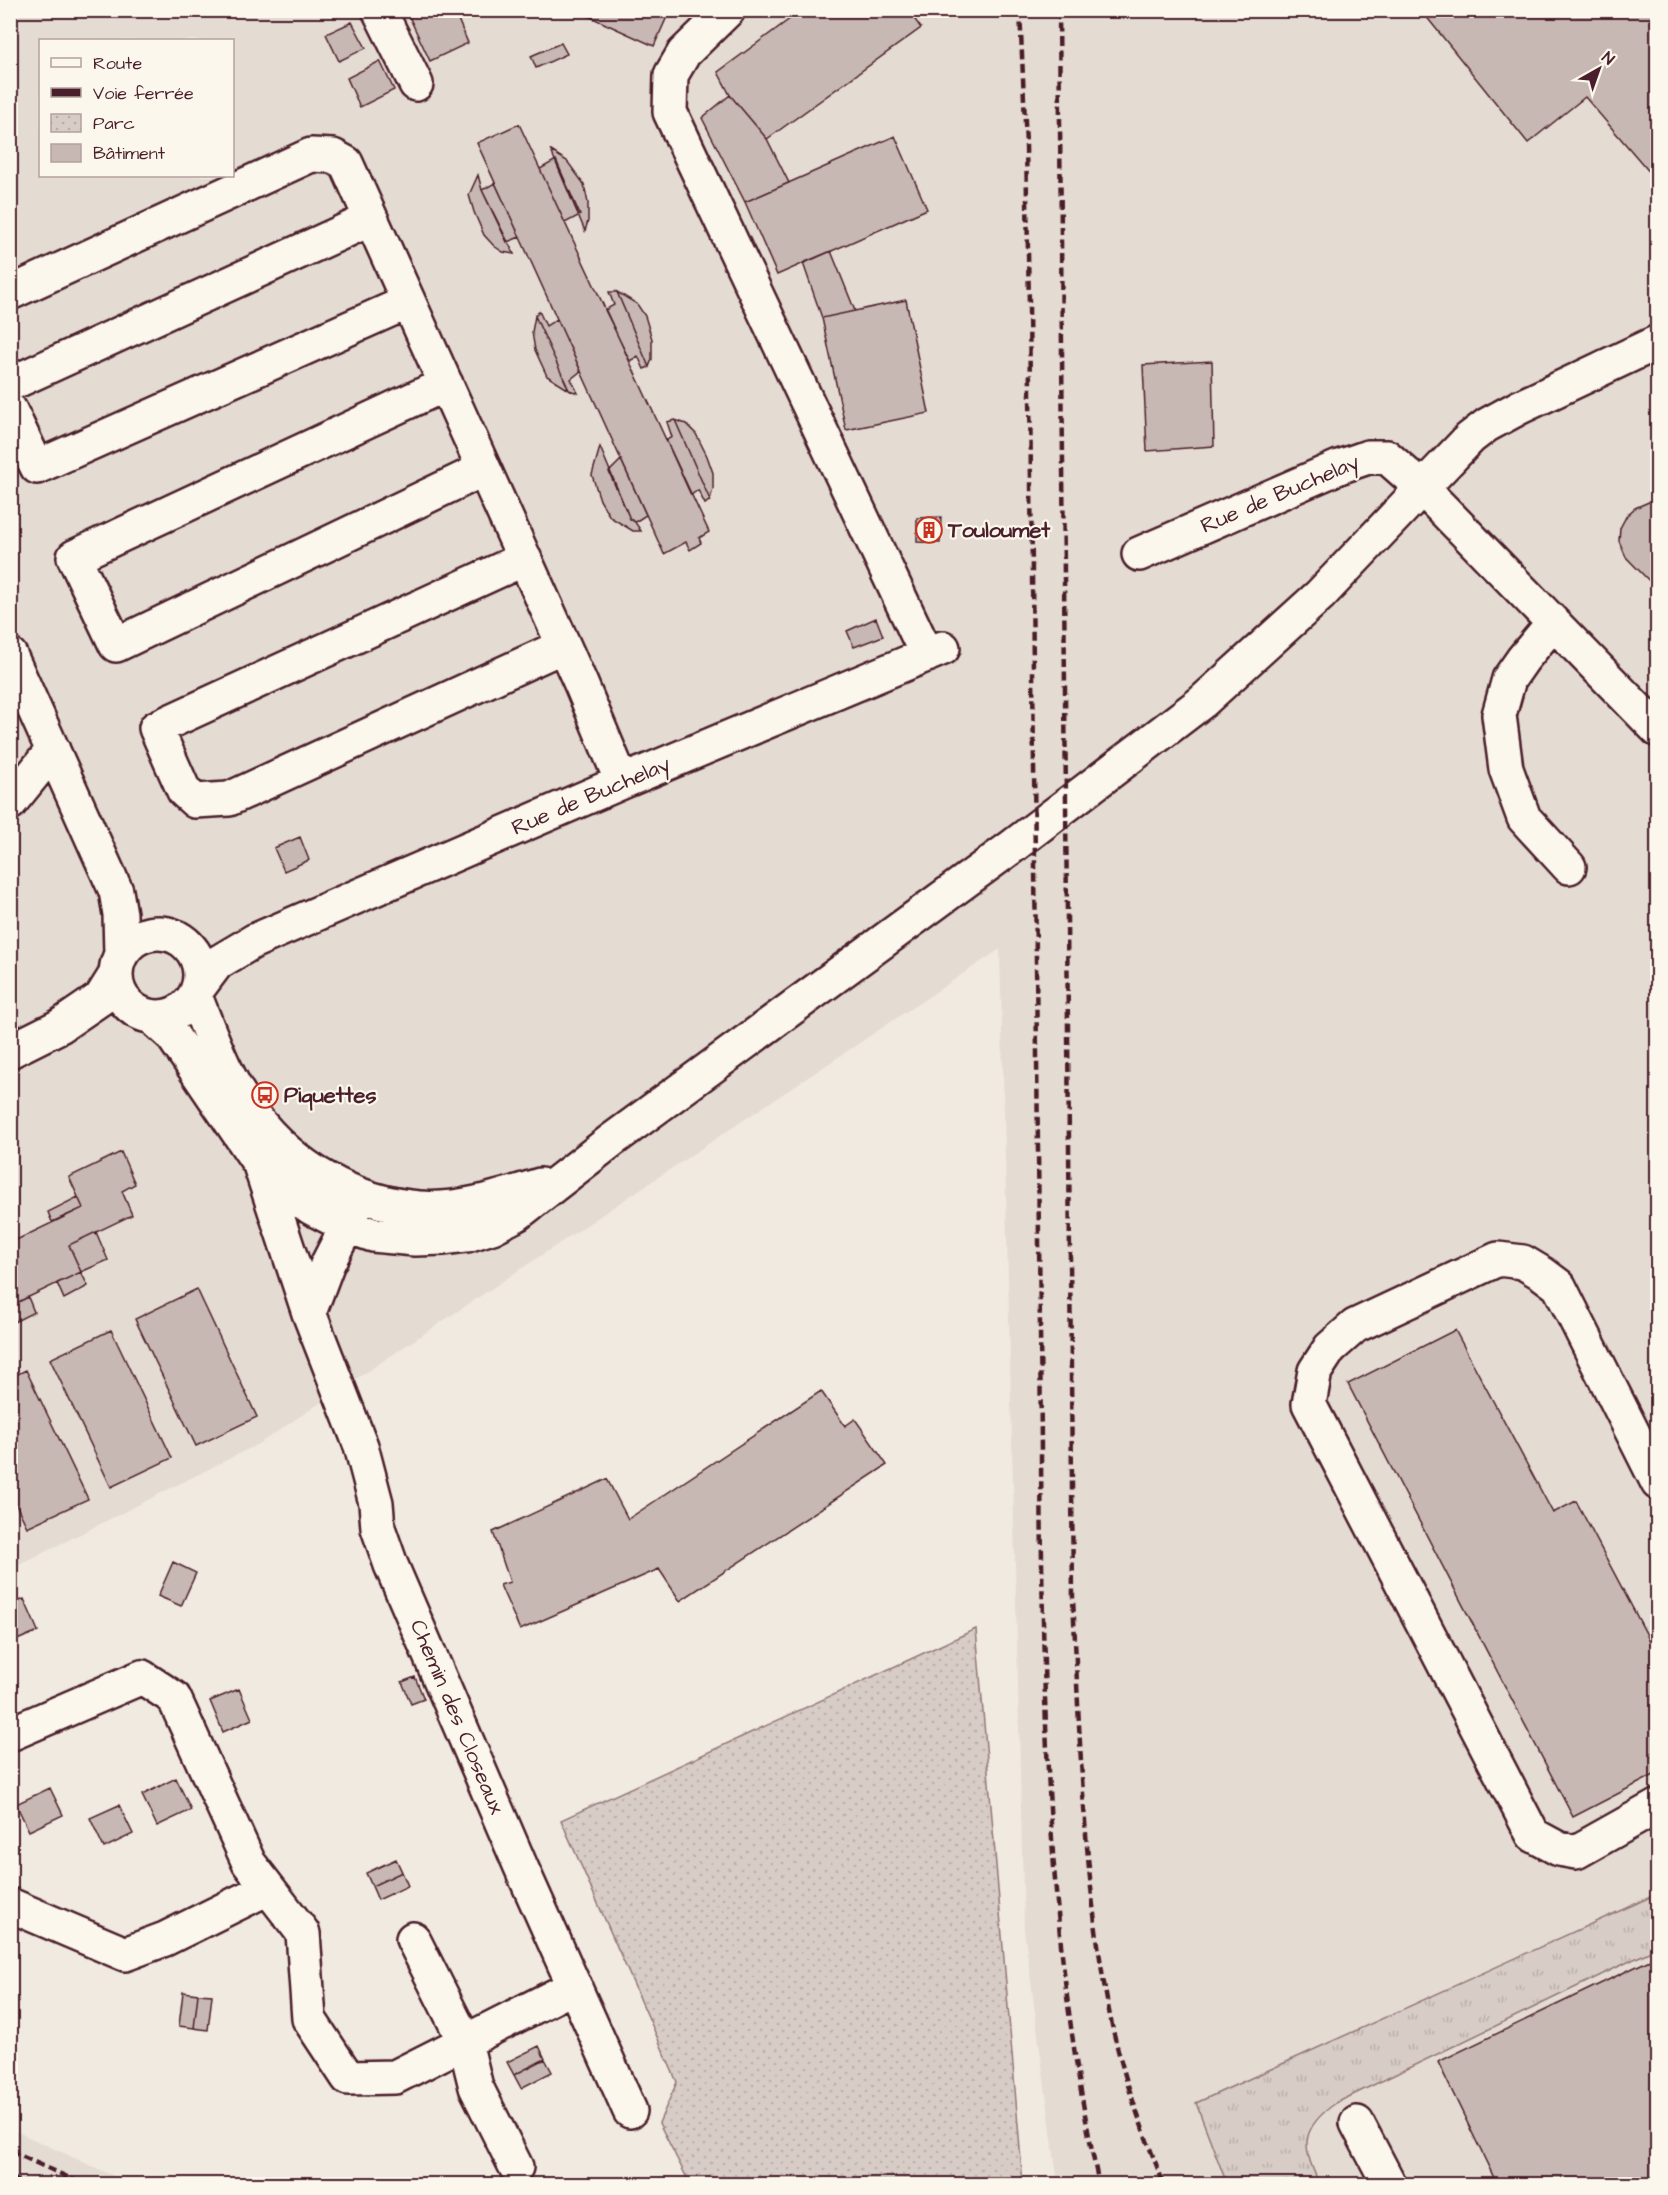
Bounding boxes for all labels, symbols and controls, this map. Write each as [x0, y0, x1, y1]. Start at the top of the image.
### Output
legend [39, 39, 234, 177]
north arrow [1569, 39, 1629, 99]
text: N [1597, 47, 1619, 70]
text: Route [93, 51, 142, 76]
text: Voie ferrée [93, 81, 194, 106]
text: Parc [93, 111, 135, 136]
text: Bâtiment [93, 141, 166, 166]
street label: Rue de Buchelay [1196, 447, 1365, 542]
building icon: Touloumet [914, 515, 944, 545]
place label: Touloumet [947, 515, 1051, 546]
street label: Rue de Buchelay [507, 749, 676, 844]
bus stop icon: Piquettes [250, 1080, 280, 1110]
place label: Piquettes [284, 1080, 376, 1111]
street label: Chemin des Closeaux [402, 1615, 512, 1820]

